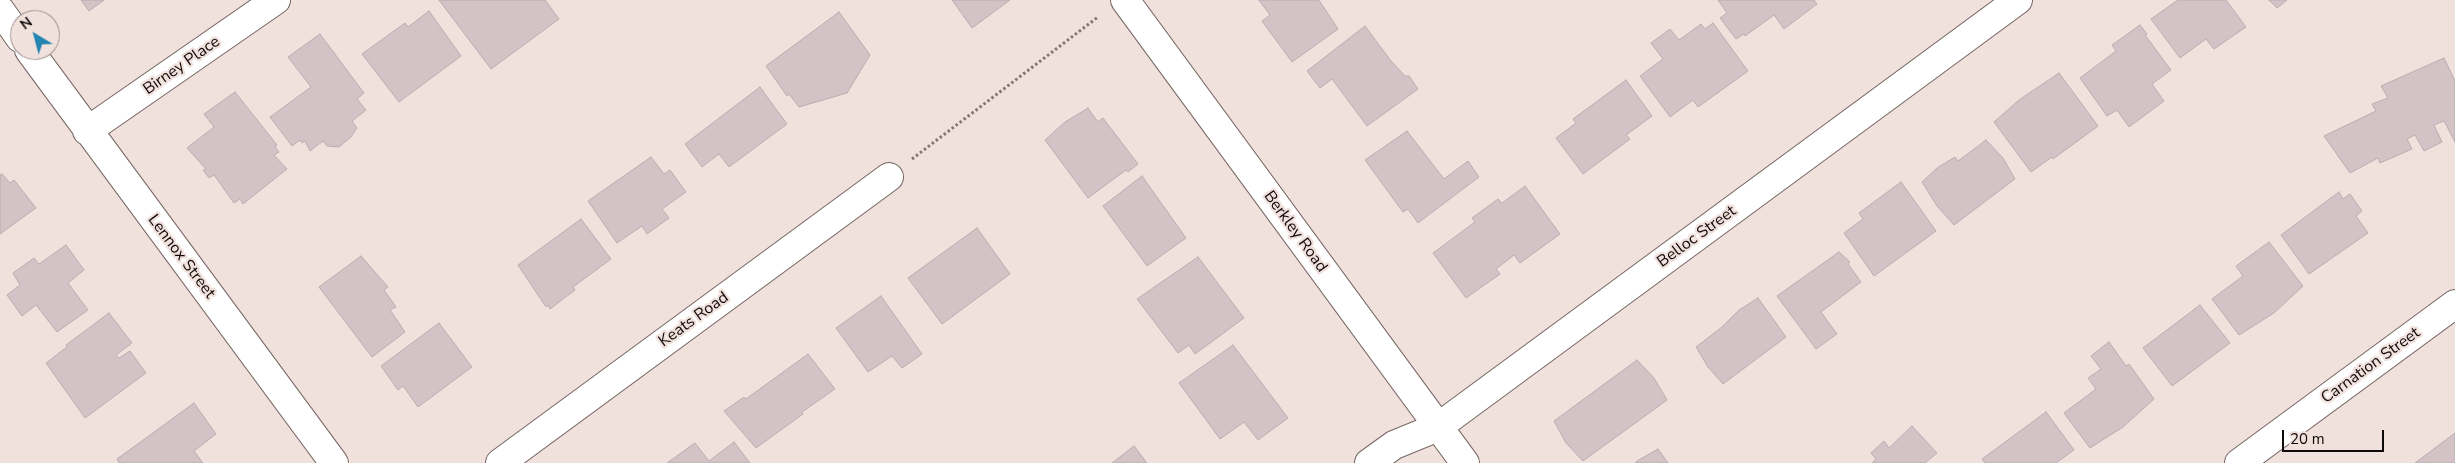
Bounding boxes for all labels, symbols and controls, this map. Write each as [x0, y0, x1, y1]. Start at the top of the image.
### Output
north arrow [10, 10, 60, 60]
text: N [16, 13, 36, 34]
street label: Birney Place [140, 33, 224, 99]
street label: Berkley Road [1259, 188, 1331, 276]
street label: Belloc Street [1654, 202, 1740, 272]
street label: Lennox Street [143, 211, 219, 303]
street label: Keats Road [655, 288, 733, 352]
street label: Carnation Street [2318, 324, 2424, 408]
scale bar [2285, 420, 2388, 452]
text: 20 m [2290, 429, 2325, 449]

